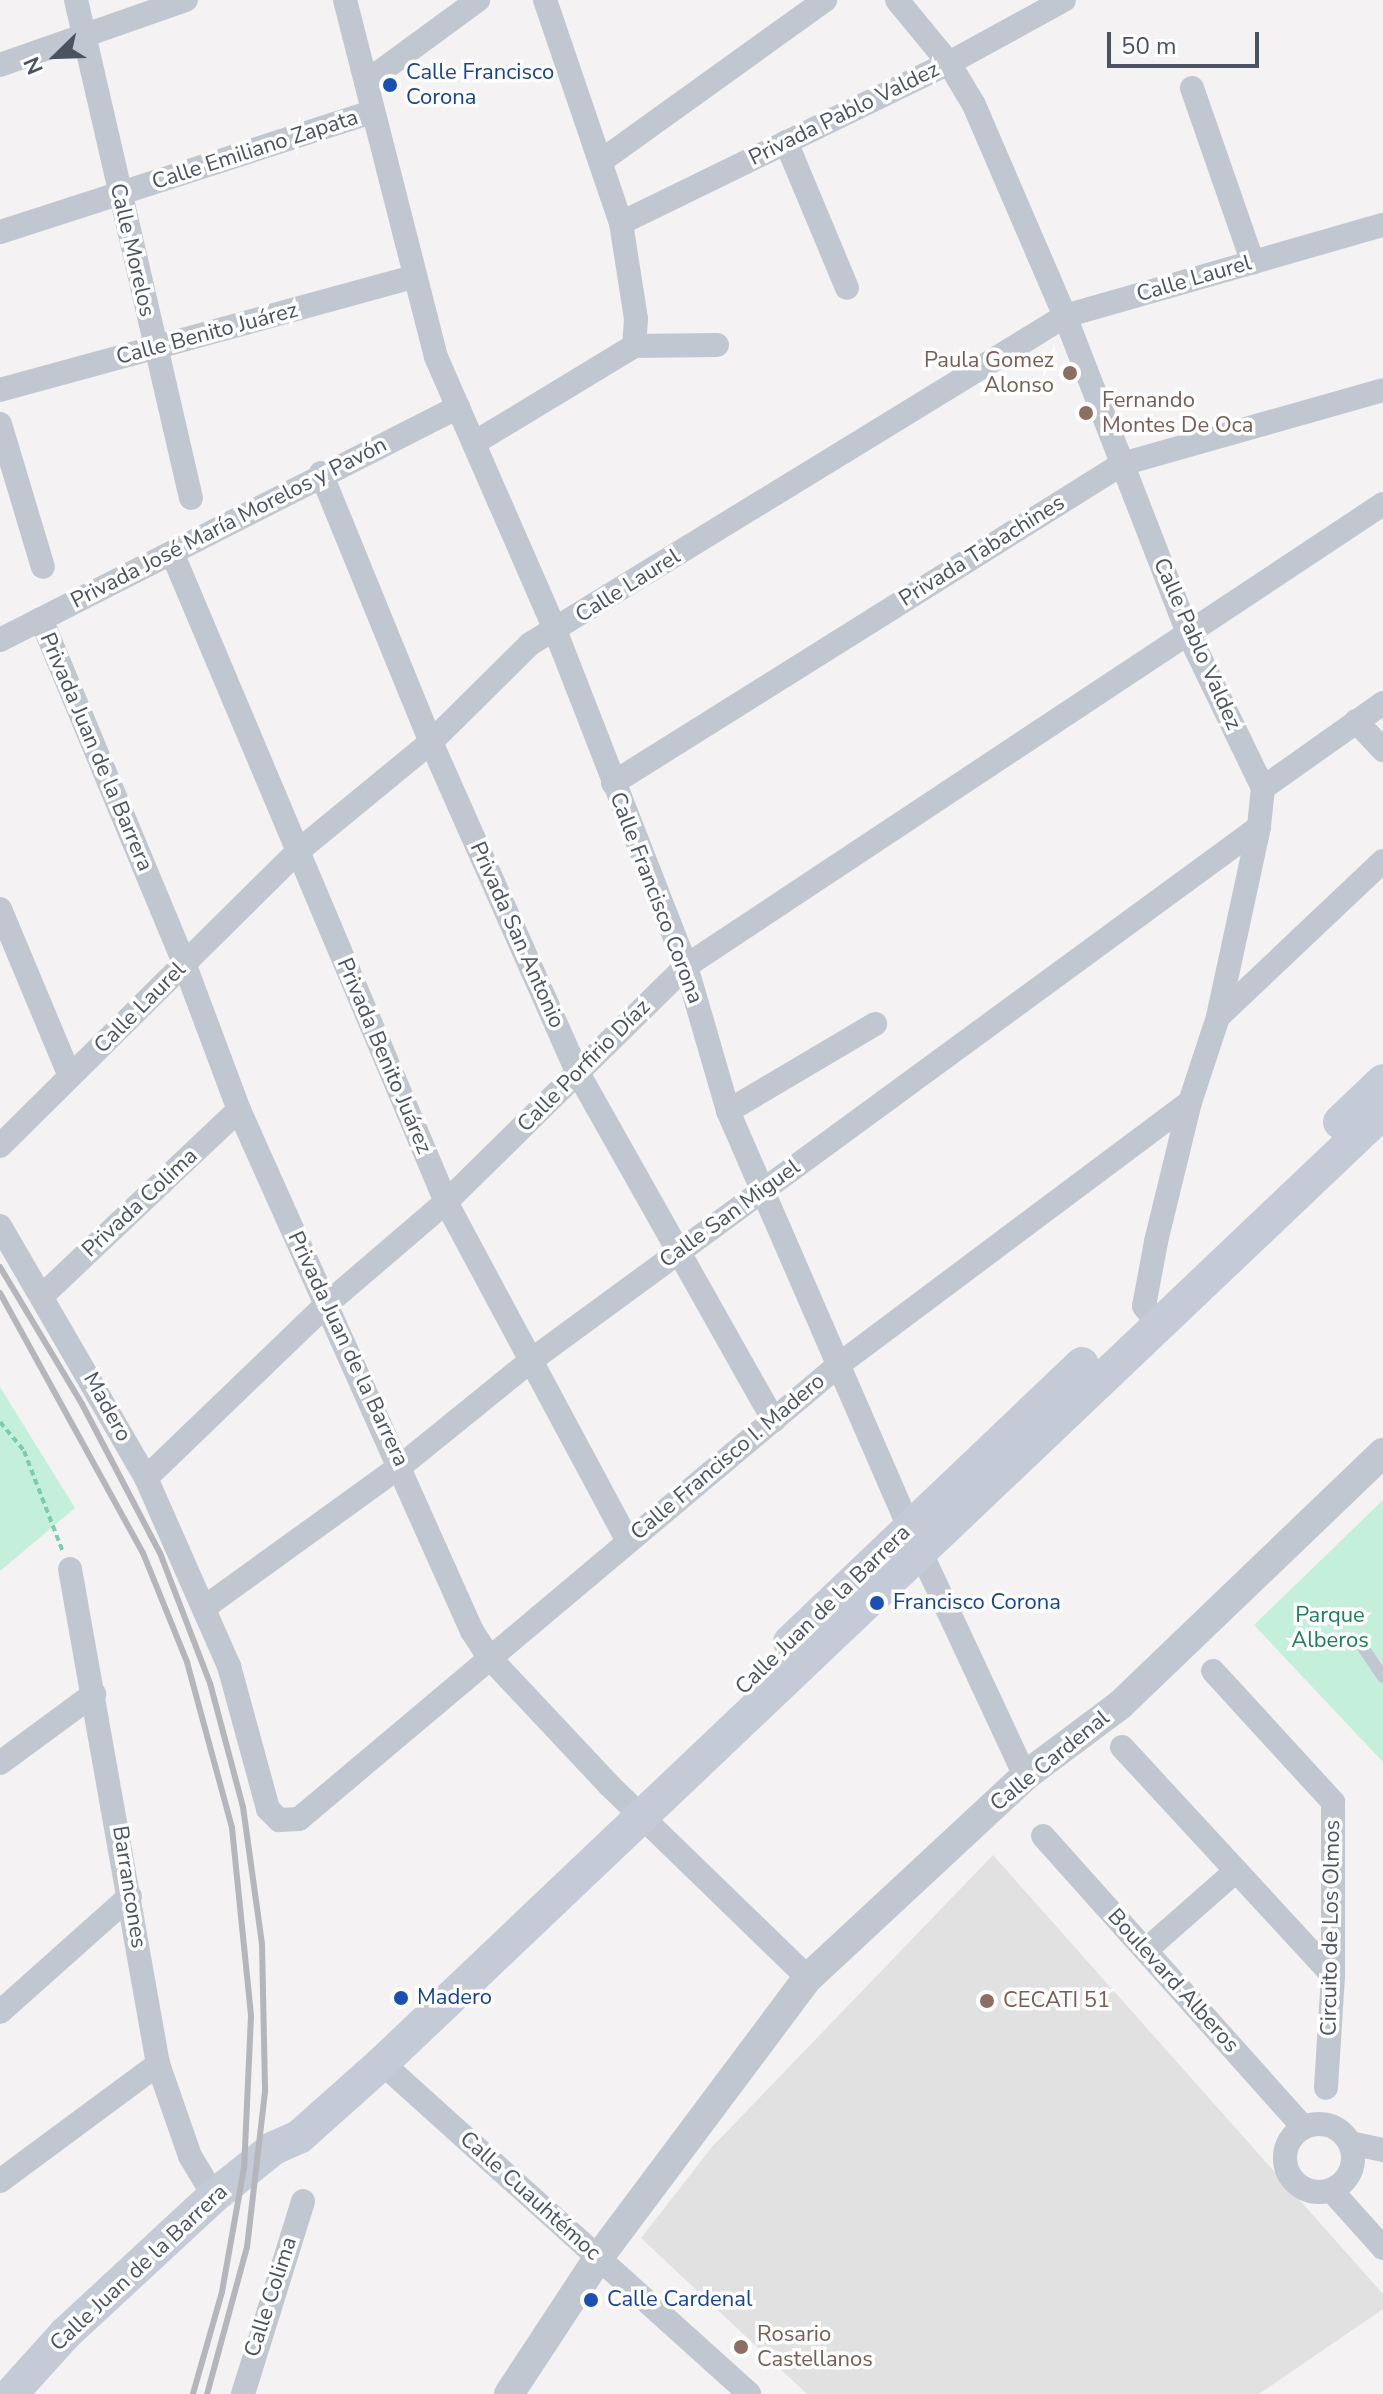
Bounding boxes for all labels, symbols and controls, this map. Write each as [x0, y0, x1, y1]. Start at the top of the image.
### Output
north arrow [16, 16, 96, 96]
scale bar [1111, 16, 1263, 66]
text: 50 m [1121, 30, 1177, 62]
text: N [17, 52, 51, 79]
street label: Privada Pablo Valdez [745, 56, 943, 172]
place label: Calle Francisco Corona [406, 59, 554, 110]
marker: Calle Francisco Corona [381, 76, 399, 94]
street label: Calle Emiliano Zapata [149, 104, 361, 196]
street label: Calle Morelos [104, 181, 160, 319]
street label: Calle Laurel [1134, 250, 1254, 308]
street label: Calle Benito Juárez [113, 297, 301, 371]
place label: Paula Gomez Alonso [924, 347, 1054, 398]
marker: Paula Gomez Alonso [1061, 364, 1079, 382]
place label: Fernando Montes De Oca [1102, 387, 1253, 438]
marker: Fernando Montes De Oca [1077, 404, 1095, 422]
street label: Privada José María Morelos y Pavón [67, 432, 391, 614]
street label: Privada Tabachines [894, 489, 1070, 613]
street label: Calle Laurel [571, 543, 685, 629]
street label: Calle Pablo Valdez [1147, 554, 1247, 734]
street label: Privada Juan de la Barrera [34, 629, 158, 875]
street label: Calle Francisco Corona [603, 789, 709, 1007]
street label: Privada San Antonio [464, 838, 570, 1032]
street label: Privada Benito Juárez [331, 954, 437, 1158]
street label: Calle Laurel [89, 957, 191, 1059]
street label: Calle Porfirio Díaz [512, 994, 656, 1138]
street label: Privada Colima [77, 1143, 203, 1263]
street label: Calle San Miguel [655, 1154, 805, 1274]
street label: Privada Juan de la Barrera [282, 1227, 414, 1471]
street label: Madero [77, 1368, 137, 1446]
street label: Calle Francisco I. Madero [626, 1368, 830, 1546]
street label: Calle Juan de la Barrera [730, 1520, 916, 1700]
place label: Francisco Corona [893, 1590, 1061, 1616]
marker: Francisco Corona [868, 1594, 886, 1612]
park label: Parque Alberos [1291, 1602, 1369, 1654]
street label: Calle Cardenal [985, 1705, 1115, 1817]
street label: Circuito de Los Olmos [1316, 1820, 1346, 2036]
street label: Barrancones [106, 1824, 152, 1950]
street label: Boulevard Alberos [1102, 1904, 1244, 2058]
place label: Madero [417, 1985, 492, 2011]
place label: CECATI 51 [1003, 1988, 1110, 2014]
marker: Madero [392, 1989, 410, 2007]
marker: CECATI 51 [978, 1992, 996, 2010]
street label: Calle Cuauhtémoc [454, 2126, 606, 2266]
street label: Calle Juan de la Barrera [45, 2179, 233, 2357]
street label: Calle Colima [239, 2234, 303, 2360]
place label: Calle Cardenal [607, 2287, 752, 2313]
marker: Calle Cardenal [582, 2291, 600, 2309]
place label: Rosario Castellanos [757, 2321, 873, 2372]
marker: Rosario Castellanos [732, 2338, 750, 2356]

